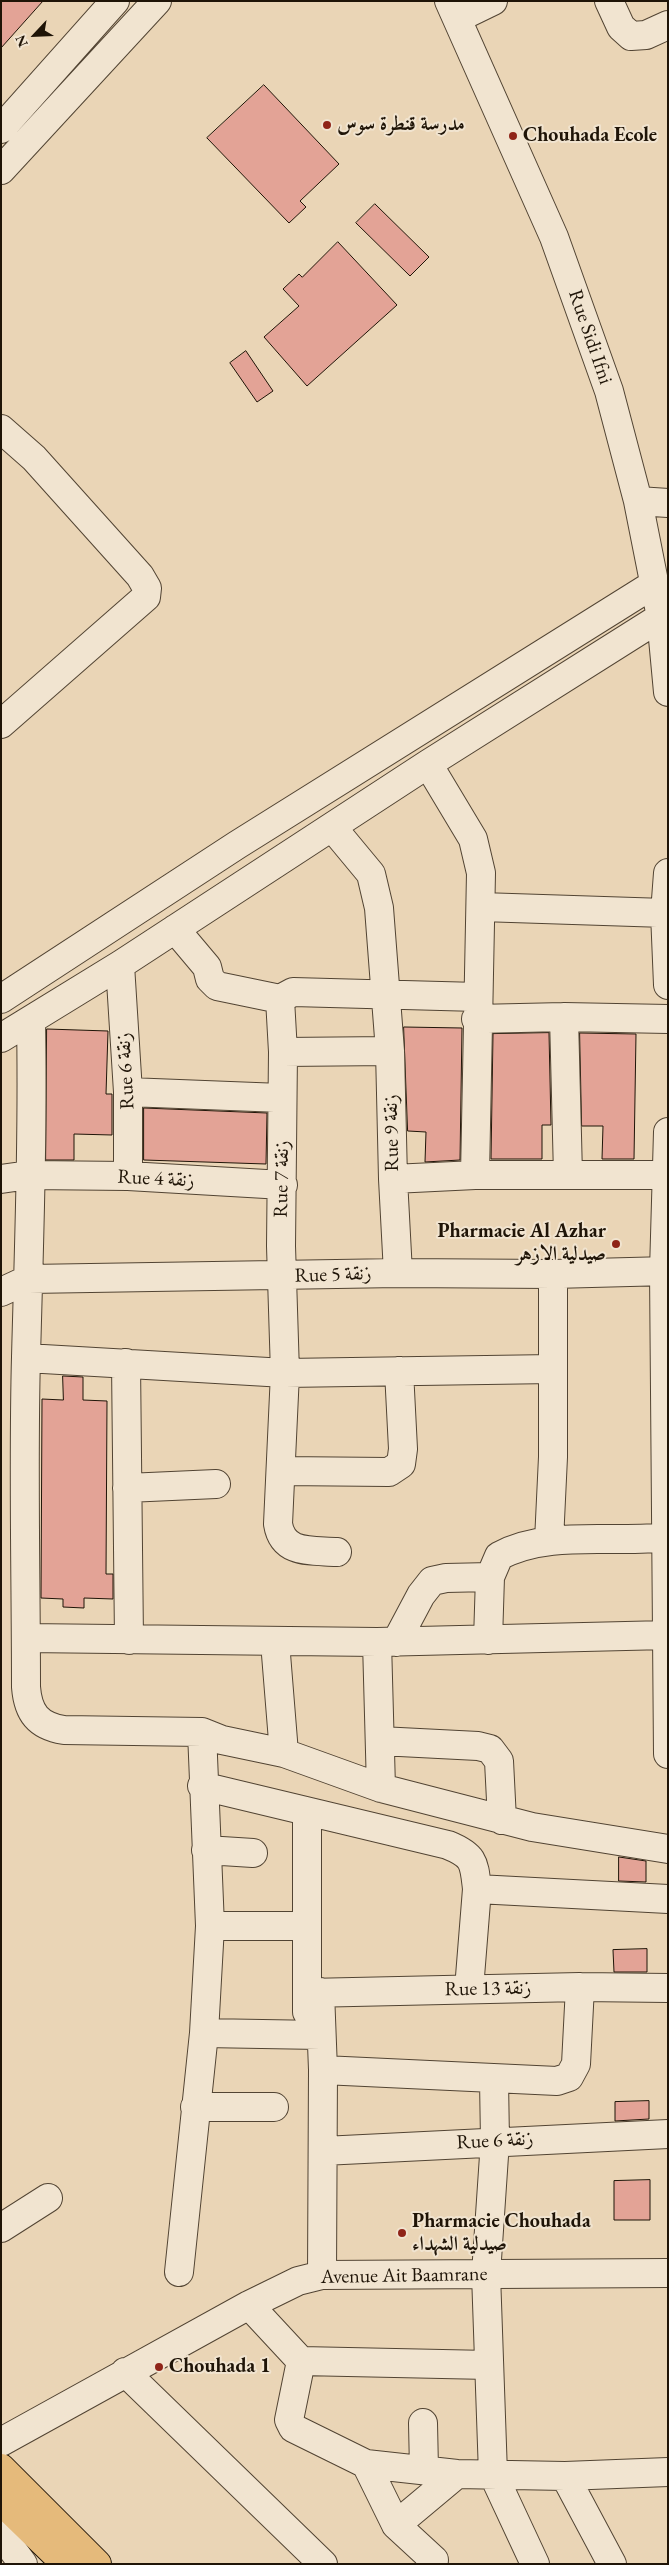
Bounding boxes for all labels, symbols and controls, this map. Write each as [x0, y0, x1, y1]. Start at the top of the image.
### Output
north arrow [10, 10, 60, 60]
text: N [11, 32, 32, 50]
place label: مدرسة قنطرة سوس [337, 113, 465, 137]
marker: مدرسة قنطرة سوس [321, 119, 333, 131]
place label: Chouhada Ecole [523, 124, 657, 148]
marker: Chouhada Ecole [507, 130, 519, 142]
street label: Rue Sidi Ifni [563, 287, 617, 387]
street label: Rue 6 زنقة [112, 1032, 140, 1110]
street label: Rue 9 زنقة [379, 1094, 405, 1172]
street label: Rue 7 زنقة [269, 1140, 295, 1218]
street label: Rue 4 زنقة [117, 1165, 195, 1193]
place label: Pharmacie Al Azhar صيدلية الازهر [437, 1220, 606, 1267]
marker: Pharmacie Al Azhar صيدلية الازهر [610, 1238, 622, 1250]
street label: Rue 5 زنقة [294, 1262, 372, 1288]
street label: Rue 13 زنقة [444, 1976, 532, 2002]
street label: Rue 6 زنقة [456, 2127, 534, 2155]
place label: Pharmacie Chouhada صيدلية الشهداء [412, 2210, 591, 2257]
marker: Pharmacie Chouhada صيدلية الشهداء [396, 2227, 408, 2239]
street label: Avenue Ait Baamrane [320, 2263, 488, 2289]
place label: Chouhada 1 [169, 2355, 271, 2379]
marker: Chouhada 1 [153, 2361, 165, 2373]

